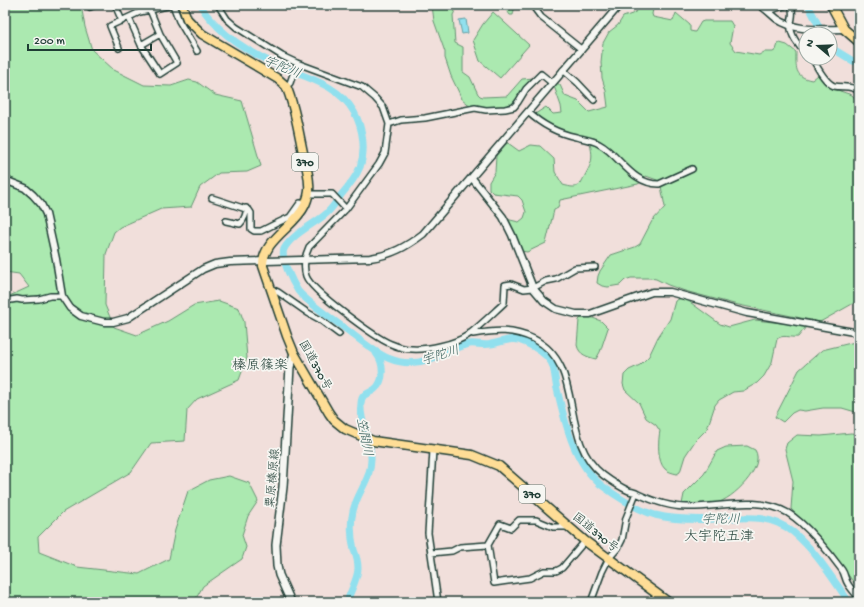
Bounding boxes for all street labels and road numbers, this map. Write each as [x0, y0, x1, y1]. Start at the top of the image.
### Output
road number: 370 [292, 153, 318, 171]
street label: 国道370号 [295, 338, 335, 394]
street label: 粟原榛原線 [263, 448, 284, 509]
road number: 370 [519, 485, 545, 503]
street label: 国道370号 [569, 510, 621, 556]

